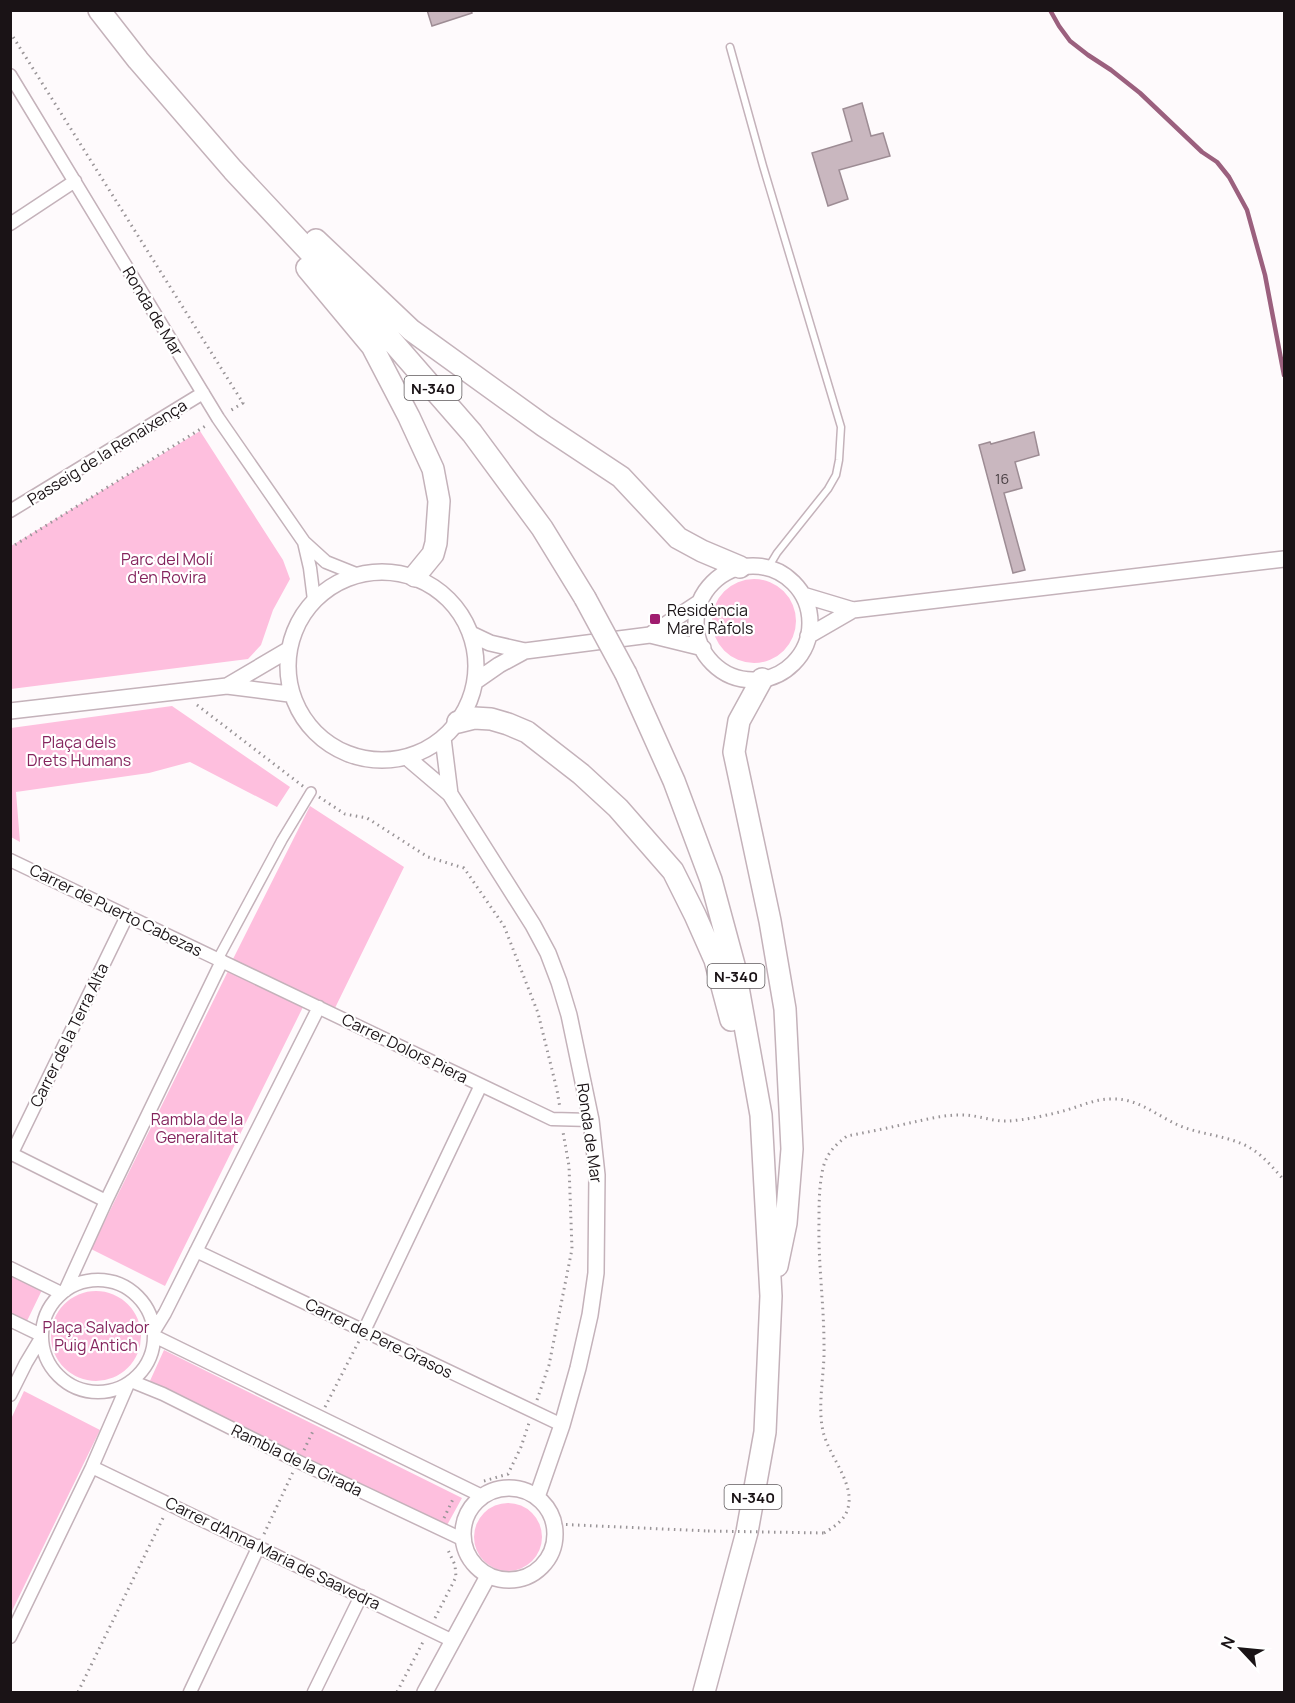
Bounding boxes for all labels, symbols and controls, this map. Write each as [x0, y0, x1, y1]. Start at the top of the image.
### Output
street label: Ronda de Mar [118, 262, 188, 360]
road number: N-340 [404, 376, 462, 400]
street label: Passeig de la Renaixença [23, 394, 191, 510]
house number: 16 [995, 469, 1009, 488]
park label: Parc del Molí d'en Rovira [121, 548, 213, 588]
place label: Residència Mare Ràfols [667, 599, 753, 639]
marker: Residència Mare Ràfols [648, 612, 662, 626]
park label: Plaça dels Drets Humans [27, 731, 131, 771]
street label: Carrer de Puerto Cabezas [26, 859, 206, 961]
street label: Carrer de la Terra Alta [24, 959, 114, 1111]
road number: N-340 [708, 964, 764, 988]
street label: Carrer Dolors Piera [338, 1008, 472, 1088]
street label: Ronda de Mar [572, 1082, 608, 1185]
park label: Rambla de la Generalitat [151, 1108, 243, 1148]
street label: Carrer de Pere Grasos [302, 1293, 456, 1383]
park label: Plaça Salvador Puig Antich [43, 1316, 150, 1356]
street label: Rambla de la Girada [228, 1419, 366, 1501]
road number: N-340 [724, 1485, 782, 1509]
street label: Carrer d'Anna Maria de Saavedra [162, 1491, 384, 1615]
north arrow [1211, 1619, 1271, 1679]
text: N [1215, 1632, 1240, 1652]

